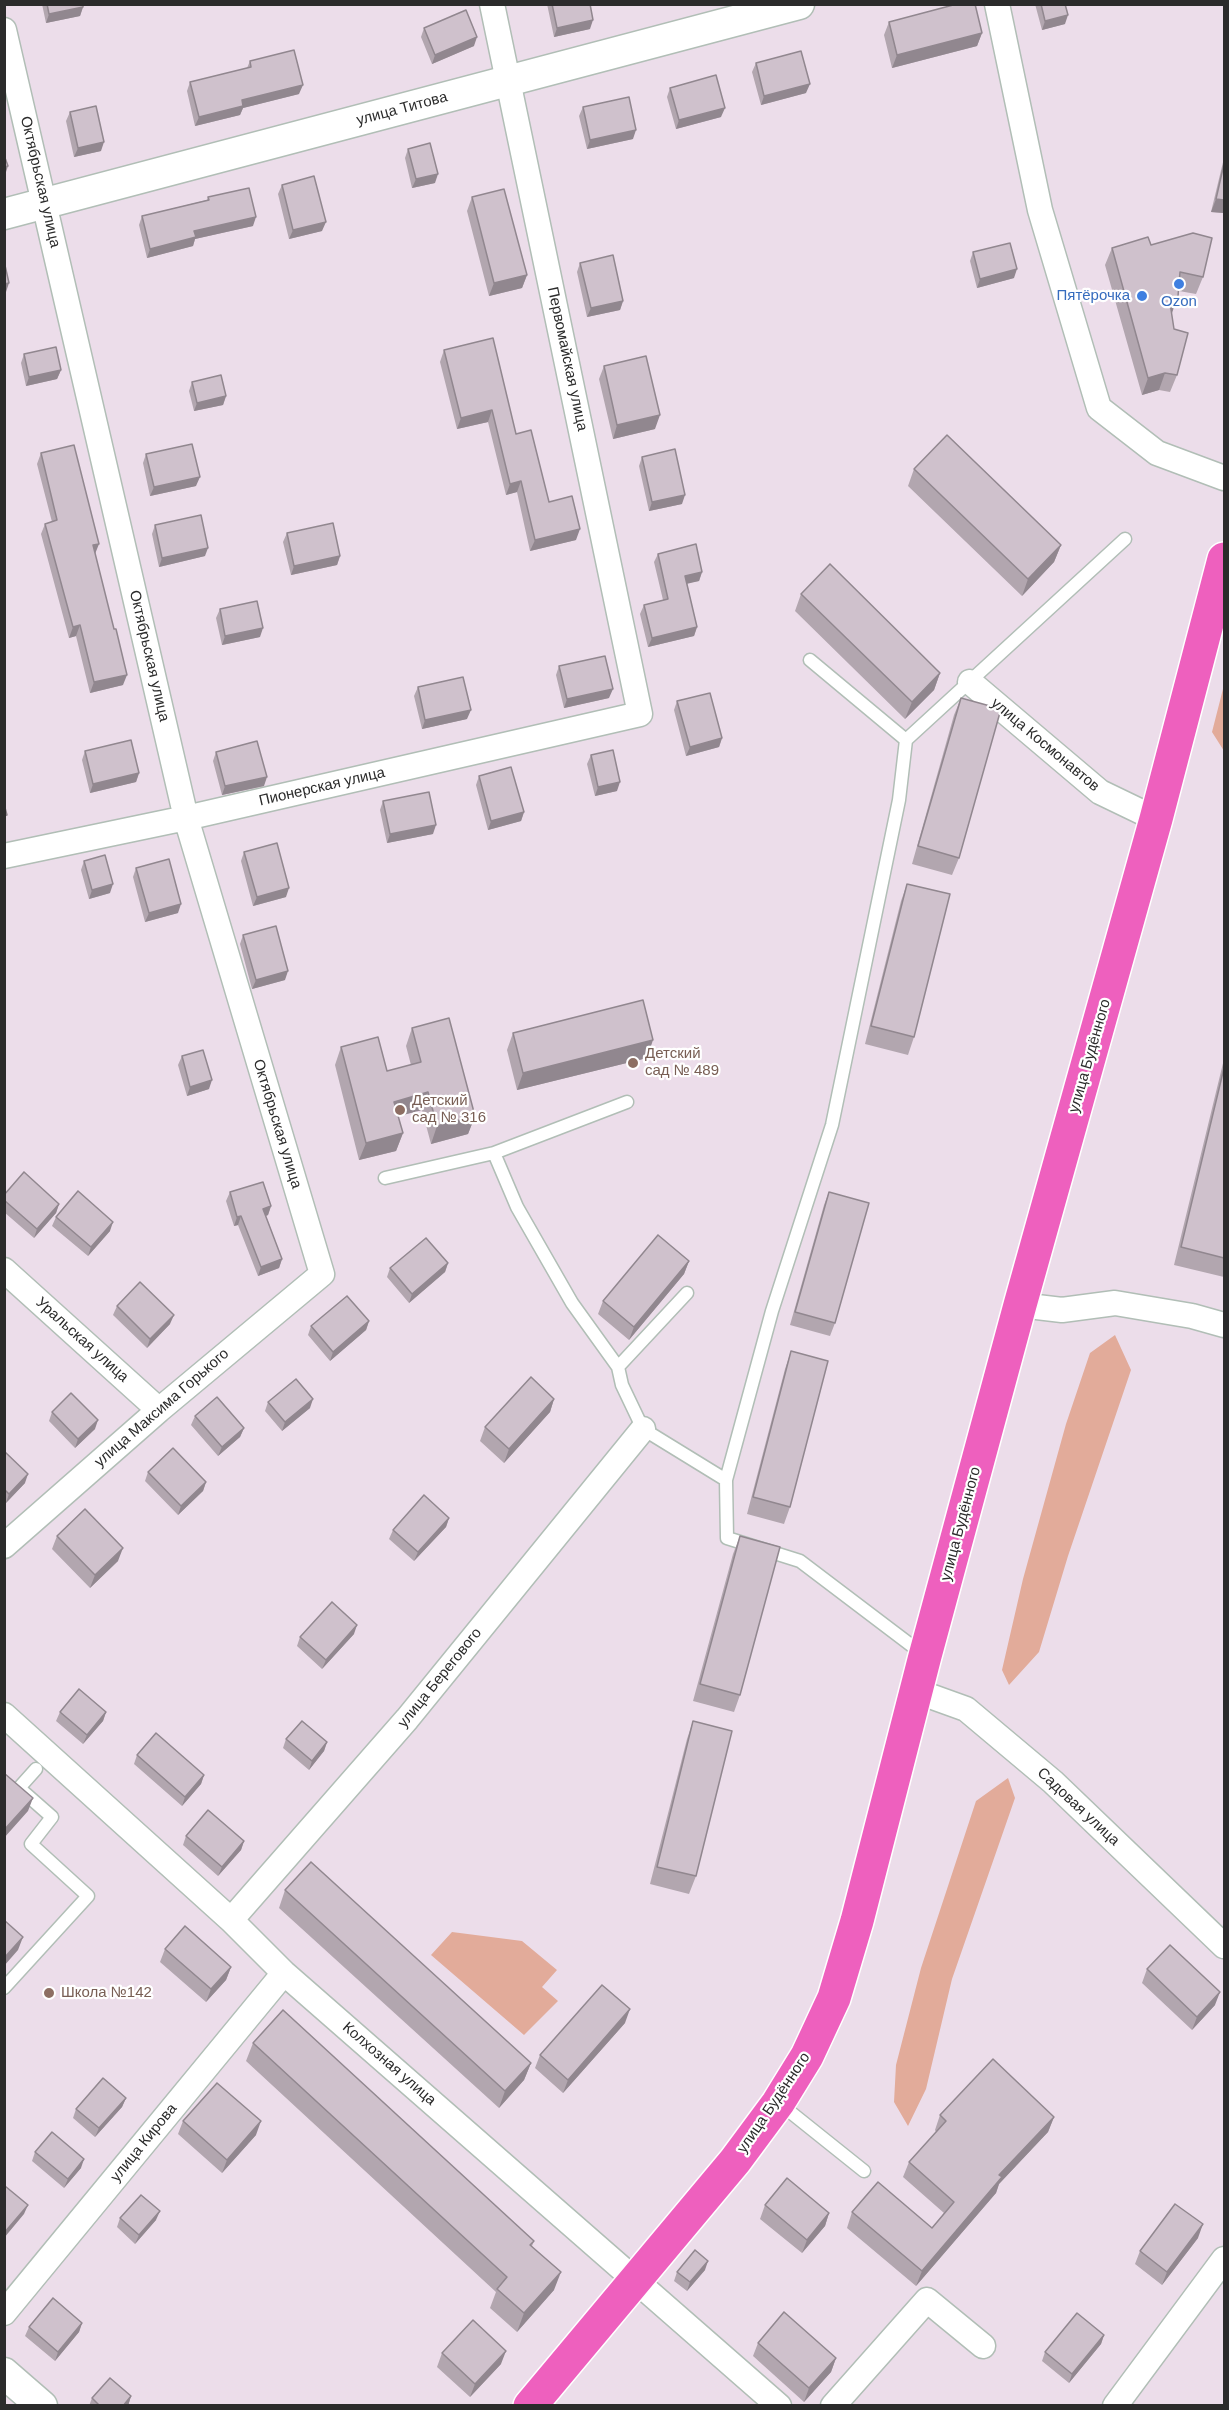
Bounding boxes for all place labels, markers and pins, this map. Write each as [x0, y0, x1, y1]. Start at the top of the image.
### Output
marker: Ozon [1172, 277, 1186, 291]
place label: Пятёрочка [1056, 287, 1130, 305]
marker: Пятёрочка [1135, 289, 1149, 303]
place label: Ozon [1161, 293, 1197, 311]
place label: Детский сад № 489 [645, 1045, 719, 1080]
marker: Детский сад № 489 [626, 1056, 640, 1070]
place label: Детский сад № 316 [412, 1092, 486, 1127]
marker: Детский сад № 316 [393, 1103, 407, 1117]
place label: Школа №142 [61, 1984, 152, 2002]
marker: Школа №142 [42, 1986, 56, 2000]

